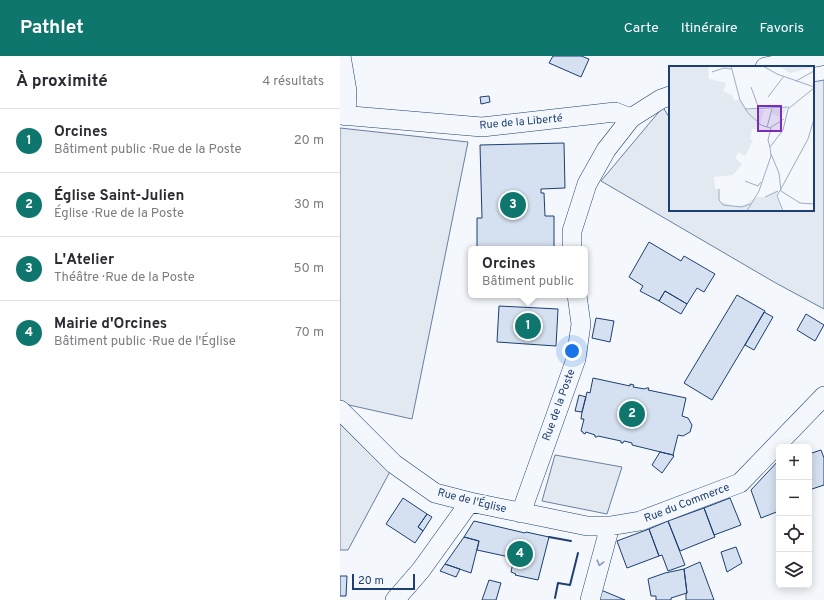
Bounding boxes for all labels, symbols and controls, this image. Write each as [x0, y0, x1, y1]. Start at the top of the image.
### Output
text: Pathlet [20, 16, 84, 40]
text: Carte [624, 20, 659, 37]
text: Itinéraire [681, 20, 738, 37]
text: Favoris [760, 20, 804, 37]
inset map [669, 66, 814, 211]
text: À proximité [16, 71, 108, 93]
text: 4 résultats [262, 74, 324, 90]
street label: Rue de la Liberté [479, 111, 563, 133]
text: Orcines [54, 123, 108, 142]
text: 1 [26, 133, 32, 149]
text: 20 m [294, 133, 324, 149]
text: Bâtiment public · Rue de la Poste [54, 142, 242, 158]
text: Église Saint-Julien [54, 187, 184, 206]
pin: 3 [500, 190, 526, 220]
text: 2 [25, 197, 33, 213]
text: 30 m [294, 197, 324, 213]
text: Église · Rue de la Poste [54, 206, 184, 222]
popup [468, 246, 588, 298]
text: L'Atelier [54, 251, 114, 270]
text: Orcines [482, 255, 536, 274]
text: 3 [25, 261, 33, 277]
text: 50 m [294, 261, 324, 277]
text: Théâtre · Rue de la Poste [54, 270, 195, 286]
text: Bâtiment public [482, 274, 574, 290]
pin: 1 [515, 311, 541, 341]
text: Mairie d'Orcines [54, 315, 167, 334]
text: 4 [25, 325, 33, 341]
text: 70 m [295, 325, 324, 341]
text: Bâtiment public · Rue de l'Église [54, 334, 236, 350]
your location [562, 341, 582, 361]
street label: Rue de la Poste [539, 367, 579, 443]
pin: 2 [619, 399, 645, 429]
map controls [776, 444, 812, 588]
button: + [776, 444, 812, 480]
street label: Rue du Commerce [642, 480, 732, 526]
button: − [776, 480, 812, 516]
street label: Rue de l'Église [436, 485, 508, 516]
button: locate [776, 516, 812, 552]
pin: 4 [507, 539, 533, 569]
button: layers [776, 552, 812, 588]
one-way arrow [596, 559, 605, 566]
scale bar [352, 572, 415, 591]
text: 20 m [358, 574, 384, 588]

